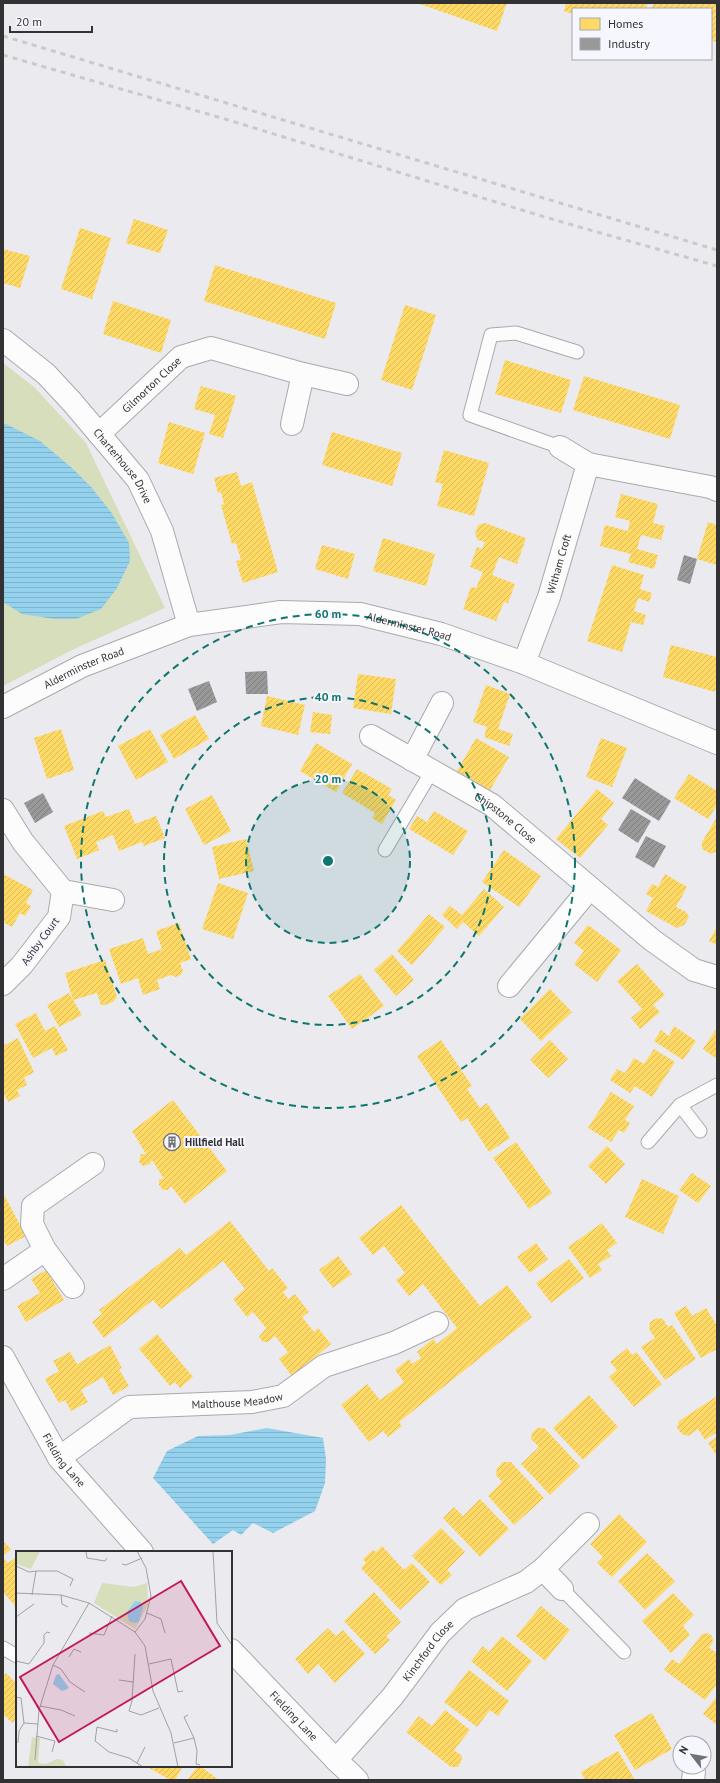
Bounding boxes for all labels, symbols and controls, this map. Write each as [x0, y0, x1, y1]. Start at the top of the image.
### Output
scale bar [10, 8, 92, 34]
legend [572, 8, 712, 60]
text: 20 m [16, 14, 42, 29]
text: Homes [608, 16, 643, 31]
text: Industry [608, 36, 650, 51]
street label: Gilmorton Close [119, 353, 184, 416]
street label: Charterhouse Drive [90, 425, 155, 506]
street label: Witham Croft [543, 532, 574, 596]
text: 60 m [315, 606, 341, 621]
street label: Alderminster Road [365, 609, 453, 644]
street label: Alderminster Road [41, 644, 126, 692]
text: 40 m [315, 689, 341, 704]
text: 20 m [315, 771, 341, 786]
street label: Chipstone Close [472, 789, 540, 847]
centre of rings [321, 854, 335, 868]
street label: Ashby Court [18, 914, 62, 968]
building icon: Hillfield Hall [162, 1132, 182, 1152]
place label: Hillfield Hall [185, 1135, 245, 1149]
street label: Malthouse Meadow [191, 1389, 284, 1411]
street label: Fielding Lane [40, 1431, 89, 1490]
inset map [16, 1551, 232, 1767]
street label: Kinchford Close [399, 1617, 457, 1684]
street label: Fielding Lane [267, 1688, 321, 1744]
north arrow [672, 1735, 712, 1775]
text: N [676, 1743, 691, 1757]

